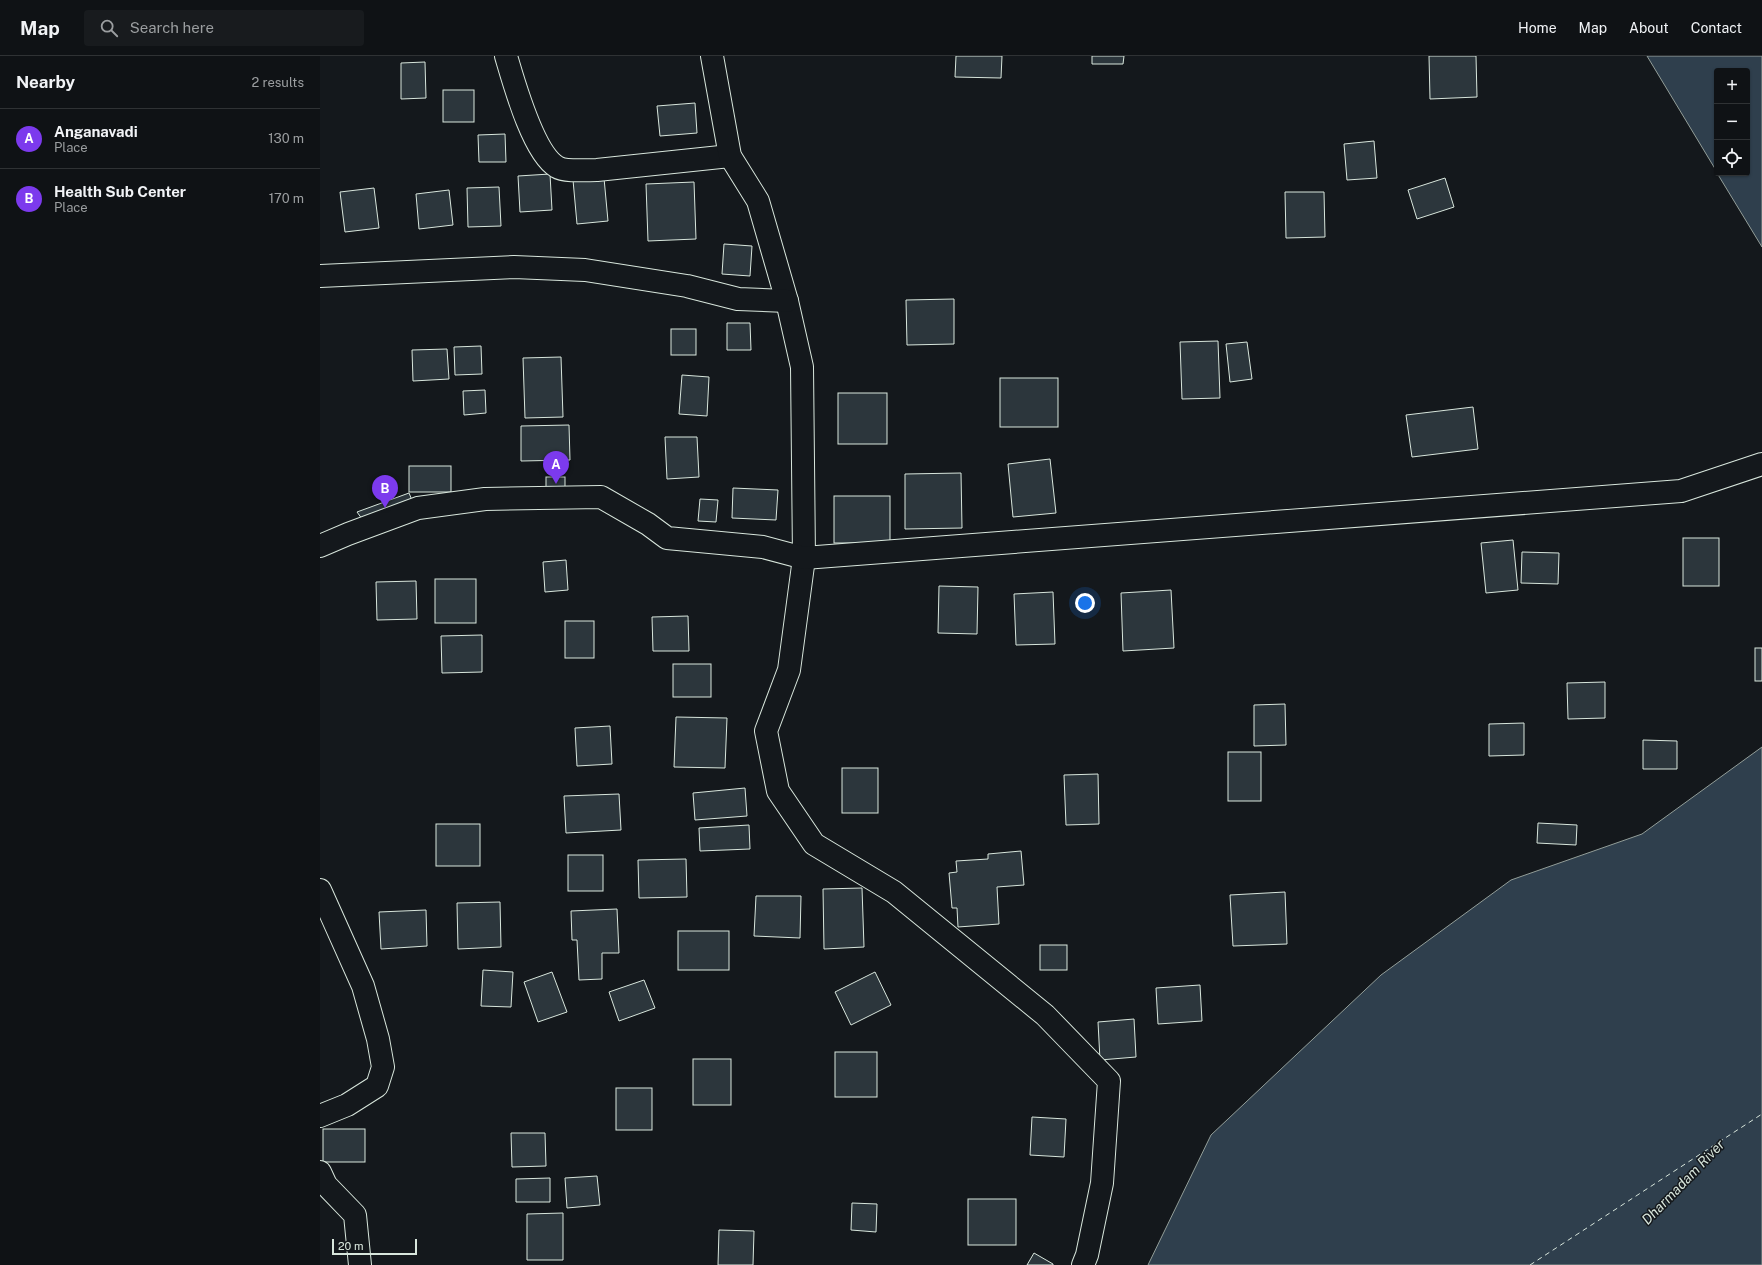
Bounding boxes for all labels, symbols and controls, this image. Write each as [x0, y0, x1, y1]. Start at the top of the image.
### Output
search box [84, 10, 364, 46]
text: Map [20, 17, 60, 39]
icon: search [98, 17, 120, 39]
text: Search here [130, 19, 214, 36]
text: Home [1518, 20, 1557, 36]
text: Map [1579, 20, 1607, 36]
text: About [1629, 20, 1669, 36]
text: Contact [1691, 20, 1742, 36]
map controls [1714, 68, 1750, 176]
button: + [1714, 68, 1750, 104]
text: Nearby [16, 72, 75, 92]
text: 2 results [252, 75, 304, 90]
button: − [1714, 104, 1750, 140]
text: Anganavadi [54, 123, 138, 140]
text: A [24, 131, 34, 146]
text: 130 m [268, 131, 304, 146]
text: Place [54, 140, 88, 155]
button: locate [1714, 140, 1750, 176]
text: Health Sub Center [54, 183, 186, 200]
text: B [25, 191, 33, 206]
text: 170 m [269, 191, 304, 206]
text: Place [54, 200, 88, 215]
pin: A [543, 451, 569, 484]
pin: B [372, 475, 398, 508]
your location [1075, 593, 1095, 613]
water label: Dharmadam River [1638, 1136, 1728, 1228]
scale bar [332, 1237, 417, 1256]
text: 20 m [338, 1240, 363, 1252]

